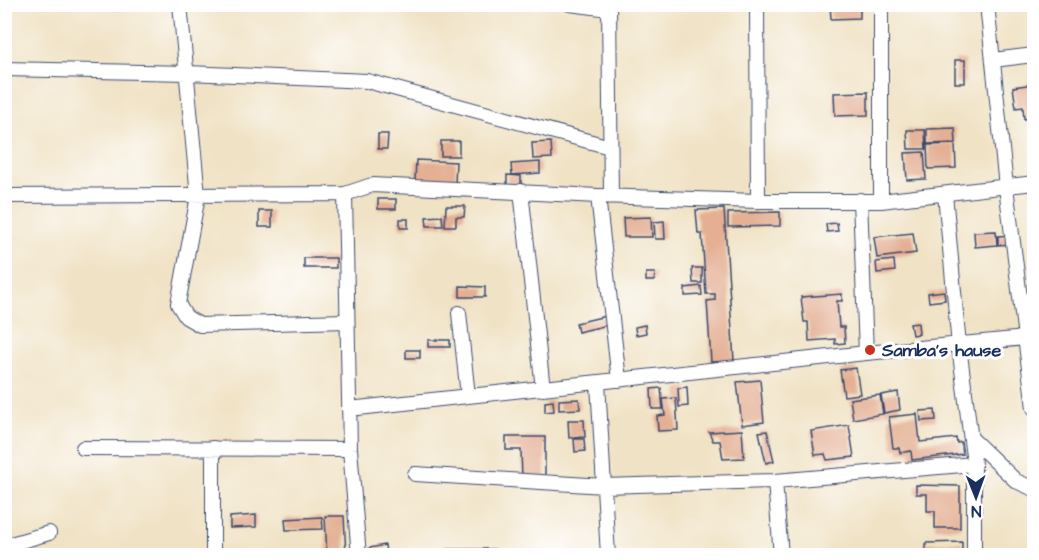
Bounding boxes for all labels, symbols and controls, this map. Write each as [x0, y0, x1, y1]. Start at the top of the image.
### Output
place label: Samba's hause [881, 338, 1001, 363]
marker: Samba's hause [863, 343, 877, 357]
north arrow [946, 467, 1006, 527]
text: N [971, 500, 981, 522]

